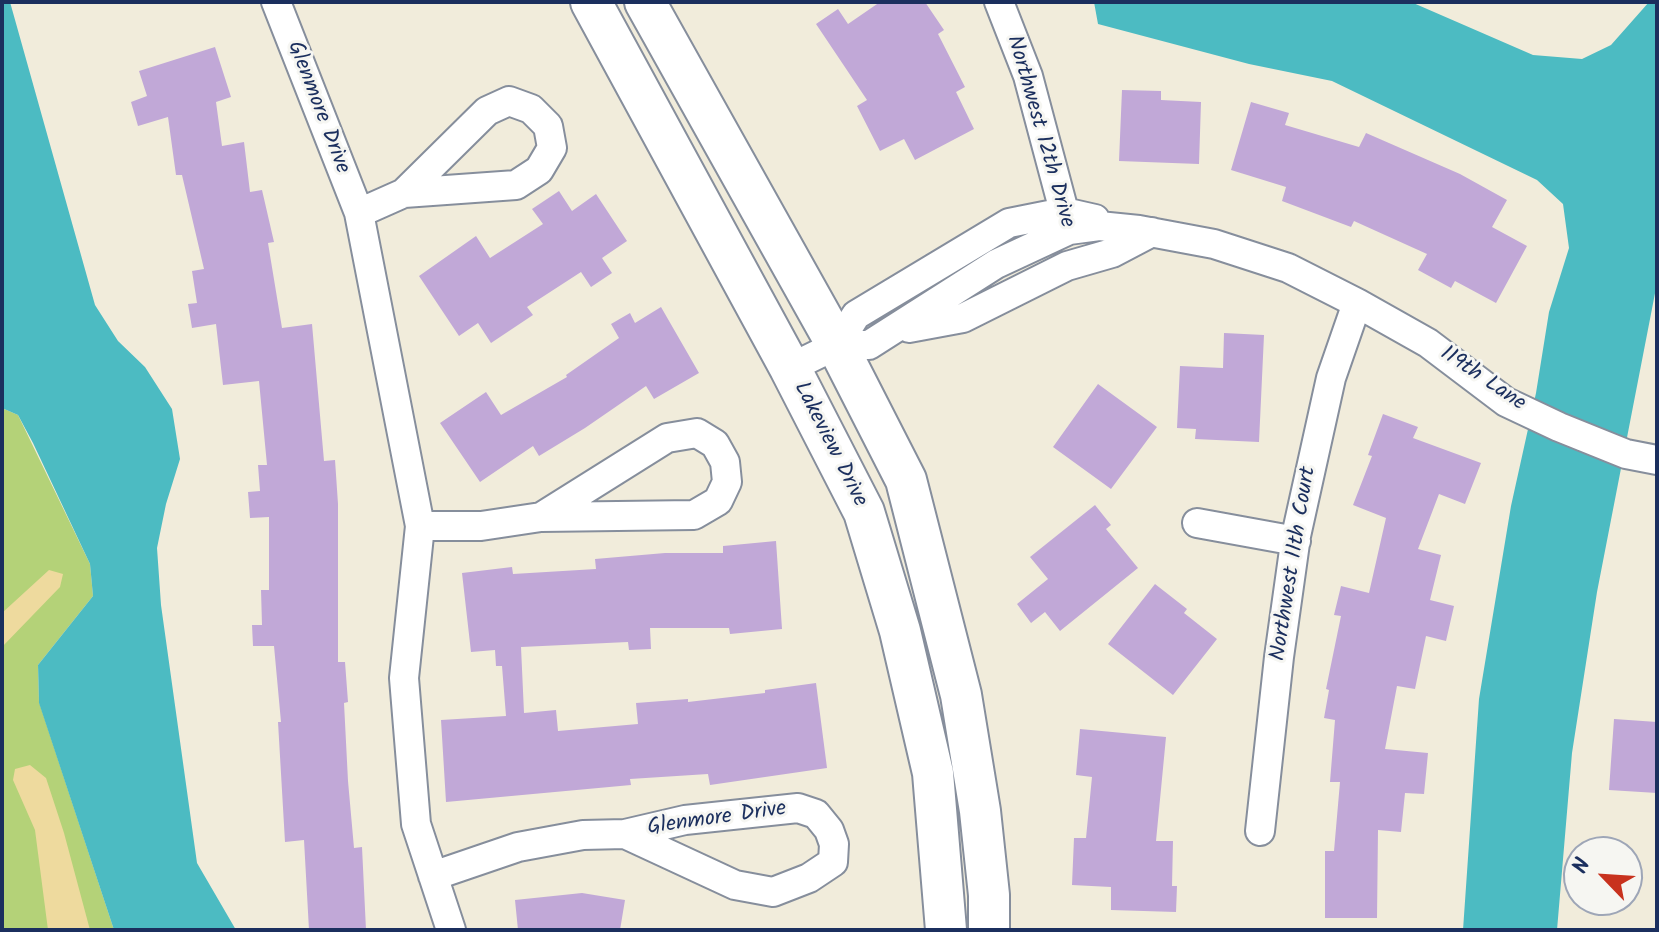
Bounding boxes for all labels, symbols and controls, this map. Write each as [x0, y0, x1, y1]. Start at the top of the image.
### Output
street label: Northwest 12th Drive [999, 33, 1079, 231]
street label: Glenmore Drive [280, 38, 354, 178]
street label: 119th Lane [1434, 342, 1530, 418]
street label: Lakeview Drive [786, 378, 872, 512]
street label: Northwest 11th Court [1267, 465, 1323, 663]
street label: Glenmore Drive [646, 797, 788, 843]
north arrow [1563, 836, 1643, 916]
text: N [1564, 853, 1601, 880]

